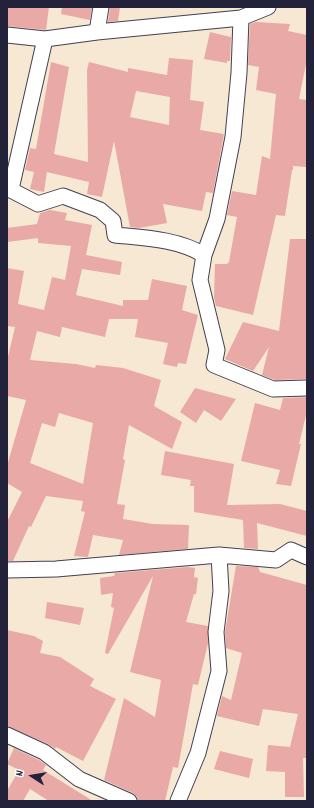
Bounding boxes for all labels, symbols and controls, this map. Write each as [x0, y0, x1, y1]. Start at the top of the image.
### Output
north arrow [12, 756, 52, 796]
text: N [12, 769, 29, 778]

